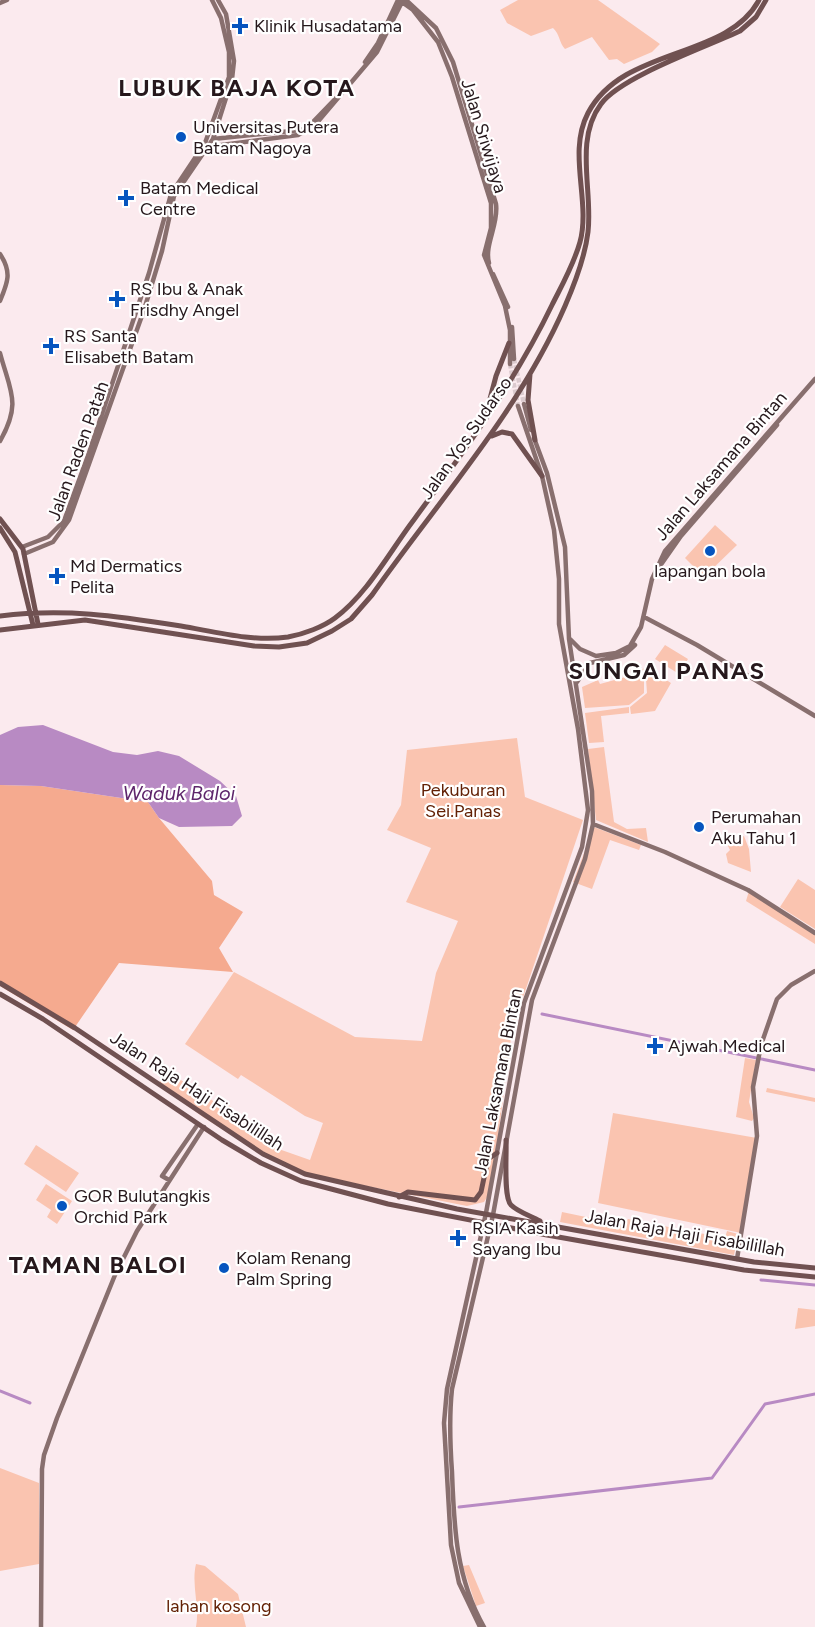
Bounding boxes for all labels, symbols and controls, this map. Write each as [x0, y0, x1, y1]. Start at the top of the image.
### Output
place label: Klinik Husadatama [254, 15, 402, 37]
marker: Klinik Husadatama [231, 17, 249, 35]
district label: LUBUK BAJA KOTA [118, 73, 356, 102]
street label: Jalan Sriwijaya [456, 76, 512, 196]
place label: Universitas Putera Batam Nagoya [193, 116, 339, 159]
marker: Universitas Putera Batam Nagoya [174, 130, 188, 144]
place label: Batam Medical Centre [140, 177, 259, 220]
marker: Batam Medical Centre [117, 189, 135, 207]
place label: RS Ibu & Anak Frisdhy Angel [130, 278, 243, 321]
marker: RS Ibu & Anak Frisdhy Angel [108, 290, 126, 308]
place label: RS Santa Elisabeth Batam [64, 325, 193, 368]
marker: RS Santa Elisabeth Batam [42, 337, 60, 355]
street label: Jalan Yos Sudarso [415, 372, 517, 504]
street label: Jalan Raden Patah [43, 378, 113, 524]
street label: Jalan Laksamana Bintan [650, 387, 792, 545]
marker: lapangan bola [703, 544, 717, 558]
place label: Md Dermatics Pelita [70, 555, 182, 598]
place label: lapangan bola [654, 560, 766, 582]
marker: Md Dermatics Pelita [48, 567, 66, 585]
district label: SUNGAI PANAS [569, 656, 765, 685]
park label: Pekuburan Sei.Panas [421, 779, 505, 822]
water label: Waduk Baloi [123, 781, 236, 805]
place label: Perumahan Aku Tahu 1 [711, 806, 801, 849]
marker: Perumahan Aku Tahu 1 [692, 820, 706, 834]
street label: Jalan Laksamana Bintan [469, 987, 527, 1177]
street label: Jalan Raja Haji Fisabilillah [106, 1027, 288, 1155]
place label: Ajwah Medical [668, 1035, 785, 1057]
marker: Ajwah Medical [646, 1037, 664, 1055]
place label: GOR Bulutangkis Orchid Park [74, 1185, 210, 1228]
marker: GOR Bulutangkis Orchid Park [55, 1199, 69, 1213]
street label: Jalan Raja Haji Fisabilillah [583, 1205, 787, 1261]
place label: RSIA Kasih Sayang Ibu [472, 1217, 561, 1260]
marker: RSIA Kasih Sayang Ibu [449, 1229, 467, 1247]
place label: Kolam Renang Palm Spring [236, 1247, 351, 1290]
district label: TAMAN BALOI [9, 1250, 187, 1279]
marker: Kolam Renang Palm Spring [217, 1261, 231, 1275]
park label: lahan kosong [166, 1595, 272, 1617]

